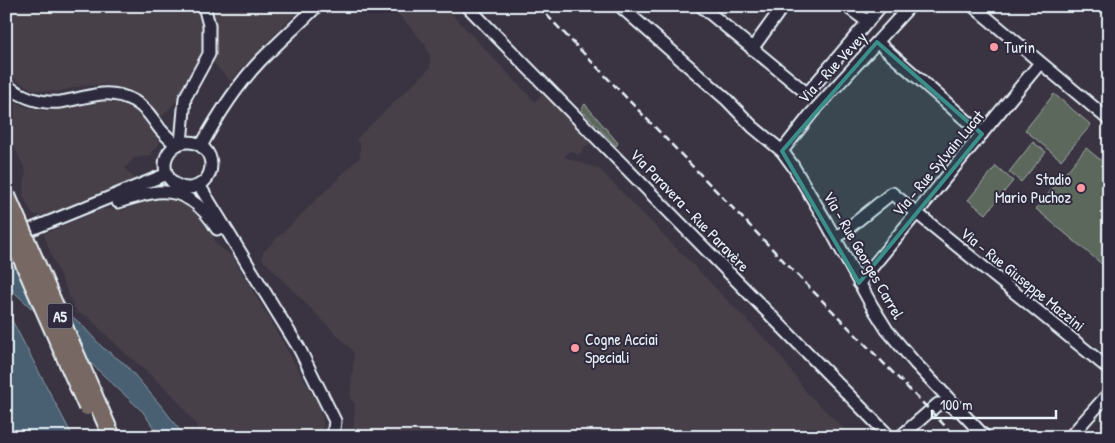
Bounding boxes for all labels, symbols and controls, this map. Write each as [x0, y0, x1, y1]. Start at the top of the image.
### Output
street label: Via - Rue Vevey [793, 26, 871, 108]
place label: Turin [1004, 36, 1035, 58]
marker: Turin [988, 41, 1000, 53]
street label: Via - Rue Sylvain Lucat [887, 105, 989, 221]
street label: Via Paravera - Rue Paravère [625, 144, 755, 277]
place label: Stadio Mario Puchoz [995, 168, 1072, 208]
marker: Stadio Mario Puchoz [1075, 182, 1087, 194]
street label: Via - Rue Georges Carrel [818, 187, 910, 324]
street label: Via - Rue Giuseppe Mazzini [956, 222, 1090, 336]
road number: A5 [48, 304, 72, 328]
place label: Cogne Acciai Speciali [585, 328, 658, 368]
marker: Cogne Acciai Speciali [569, 342, 581, 354]
scale bar [932, 388, 1056, 420]
text: 100 m [940, 394, 973, 415]

